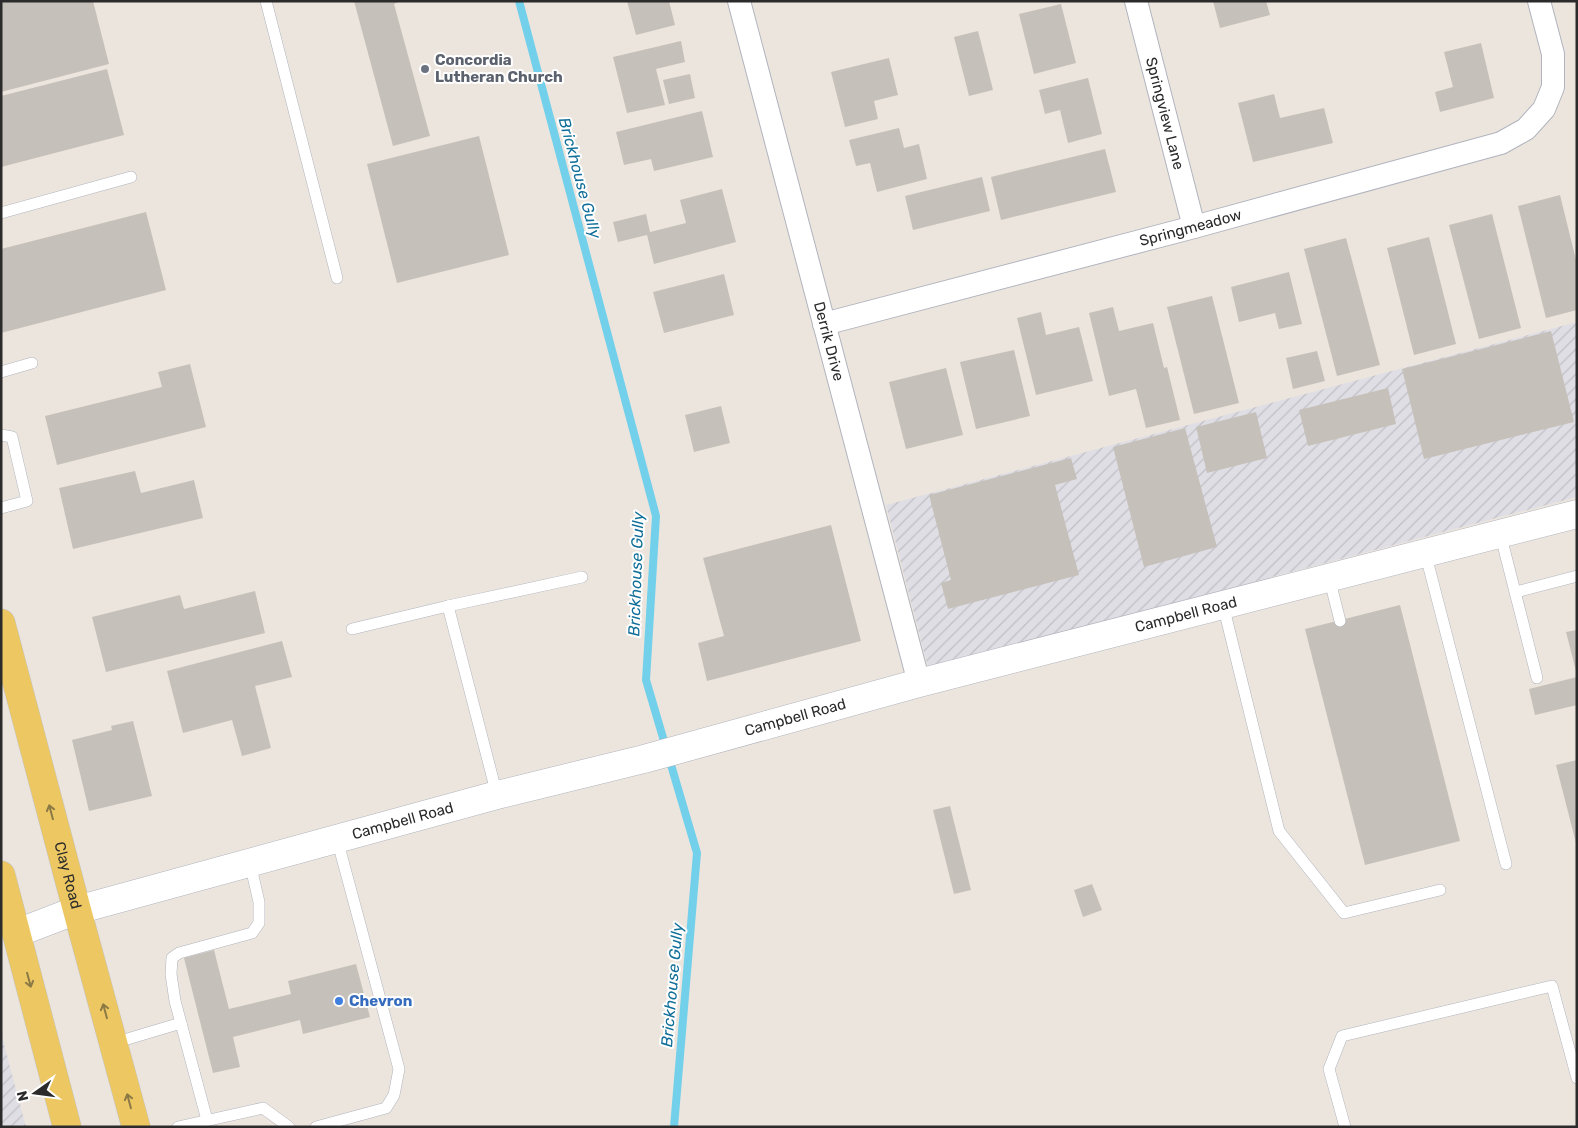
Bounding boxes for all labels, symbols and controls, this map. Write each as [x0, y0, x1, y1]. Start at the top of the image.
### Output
place label: Concordia Lutheran Church [435, 51, 563, 86]
street label: Springview Lane [1142, 55, 1188, 172]
marker: Concordia Lutheran Church [419, 63, 431, 75]
water label: Brickhouse Gully [555, 115, 606, 242]
street label: Springmeadow [1137, 205, 1244, 250]
street label: Derrik Drive [810, 300, 848, 383]
water label: Brickhouse Gully [624, 510, 648, 637]
street label: Campbell Road [1133, 593, 1239, 636]
street label: Campbell Road [743, 695, 848, 740]
street label: Campbell Road [350, 798, 456, 843]
one-way arrow [46, 805, 55, 821]
street label: Clay Road [50, 840, 85, 911]
water label: Brickhouse Gully [657, 921, 687, 1048]
one-way arrow [25, 972, 34, 988]
place label: Chevron [349, 992, 412, 1010]
marker: Chevron [333, 995, 345, 1007]
one-way arrow [99, 1003, 109, 1019]
north arrow [10, 1068, 60, 1118]
text: N [13, 1089, 32, 1103]
one-way arrow [124, 1093, 134, 1109]

